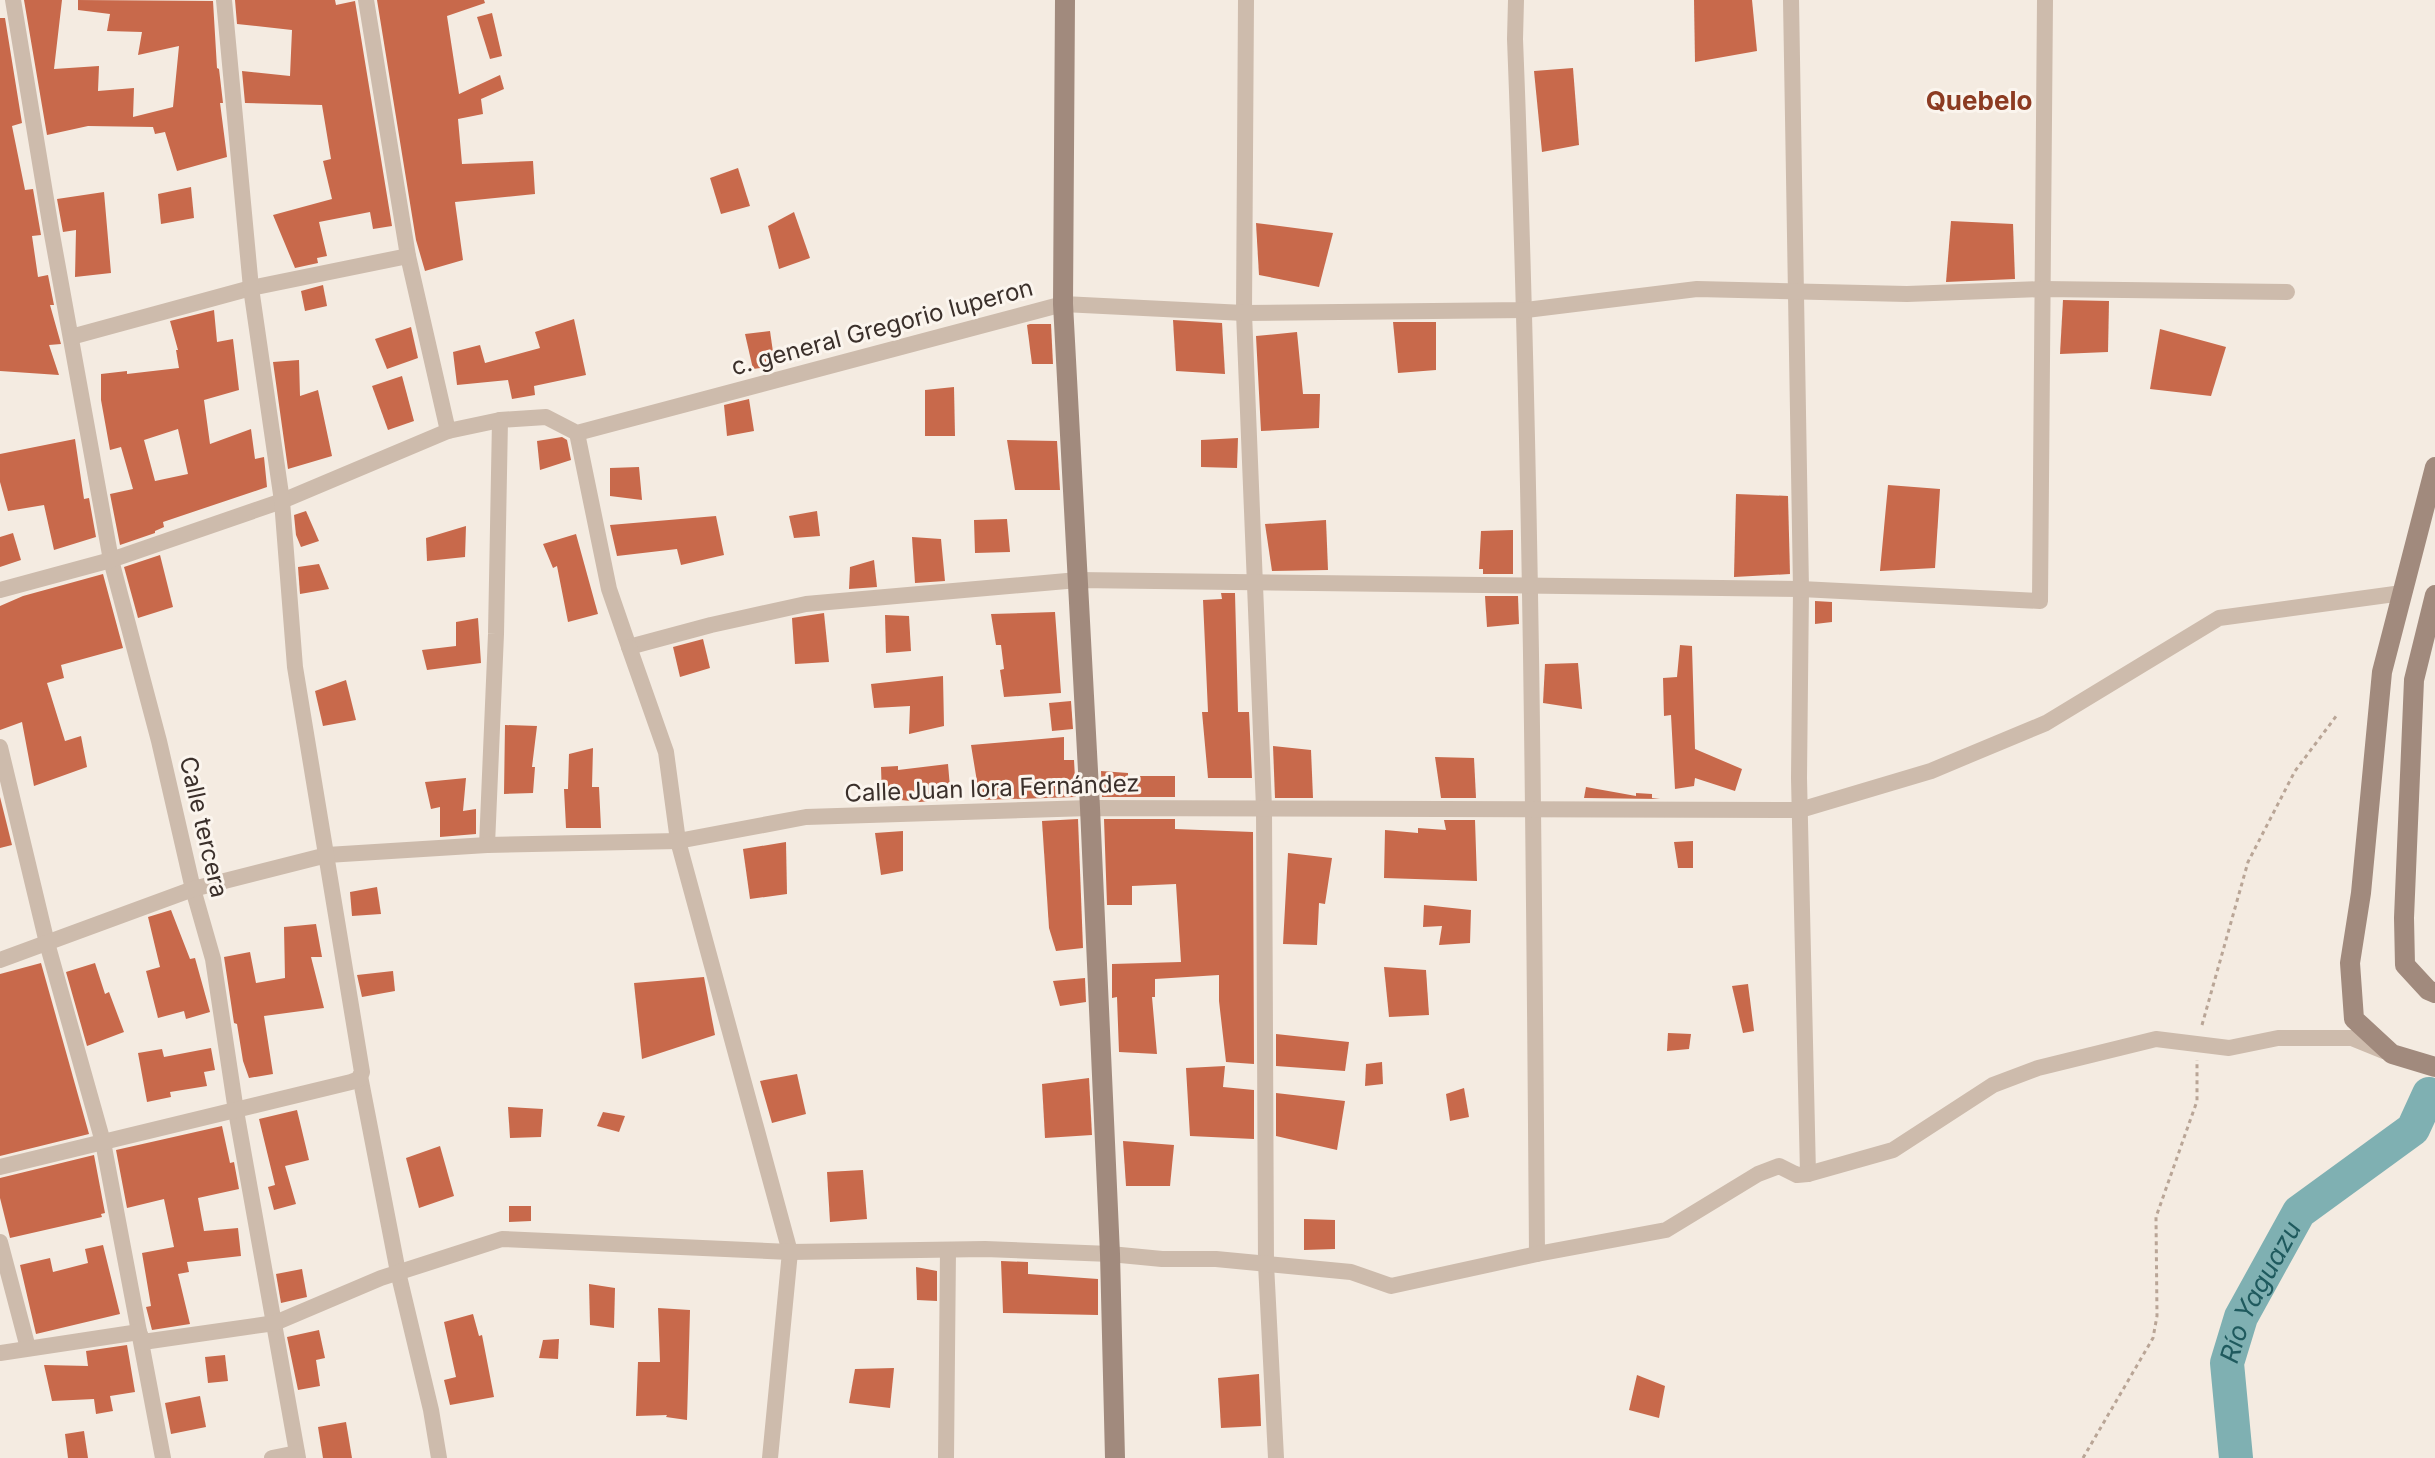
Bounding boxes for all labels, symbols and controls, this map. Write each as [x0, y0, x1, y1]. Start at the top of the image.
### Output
district label: Quebelo [1926, 85, 2032, 116]
street label: c. general Gregorio luperon [728, 273, 1036, 381]
street label: Calle tercera [174, 754, 234, 900]
street label: Calle Juan lora Fernández [844, 768, 1140, 808]
water label: Río Yaguazu [2213, 1215, 2307, 1366]

